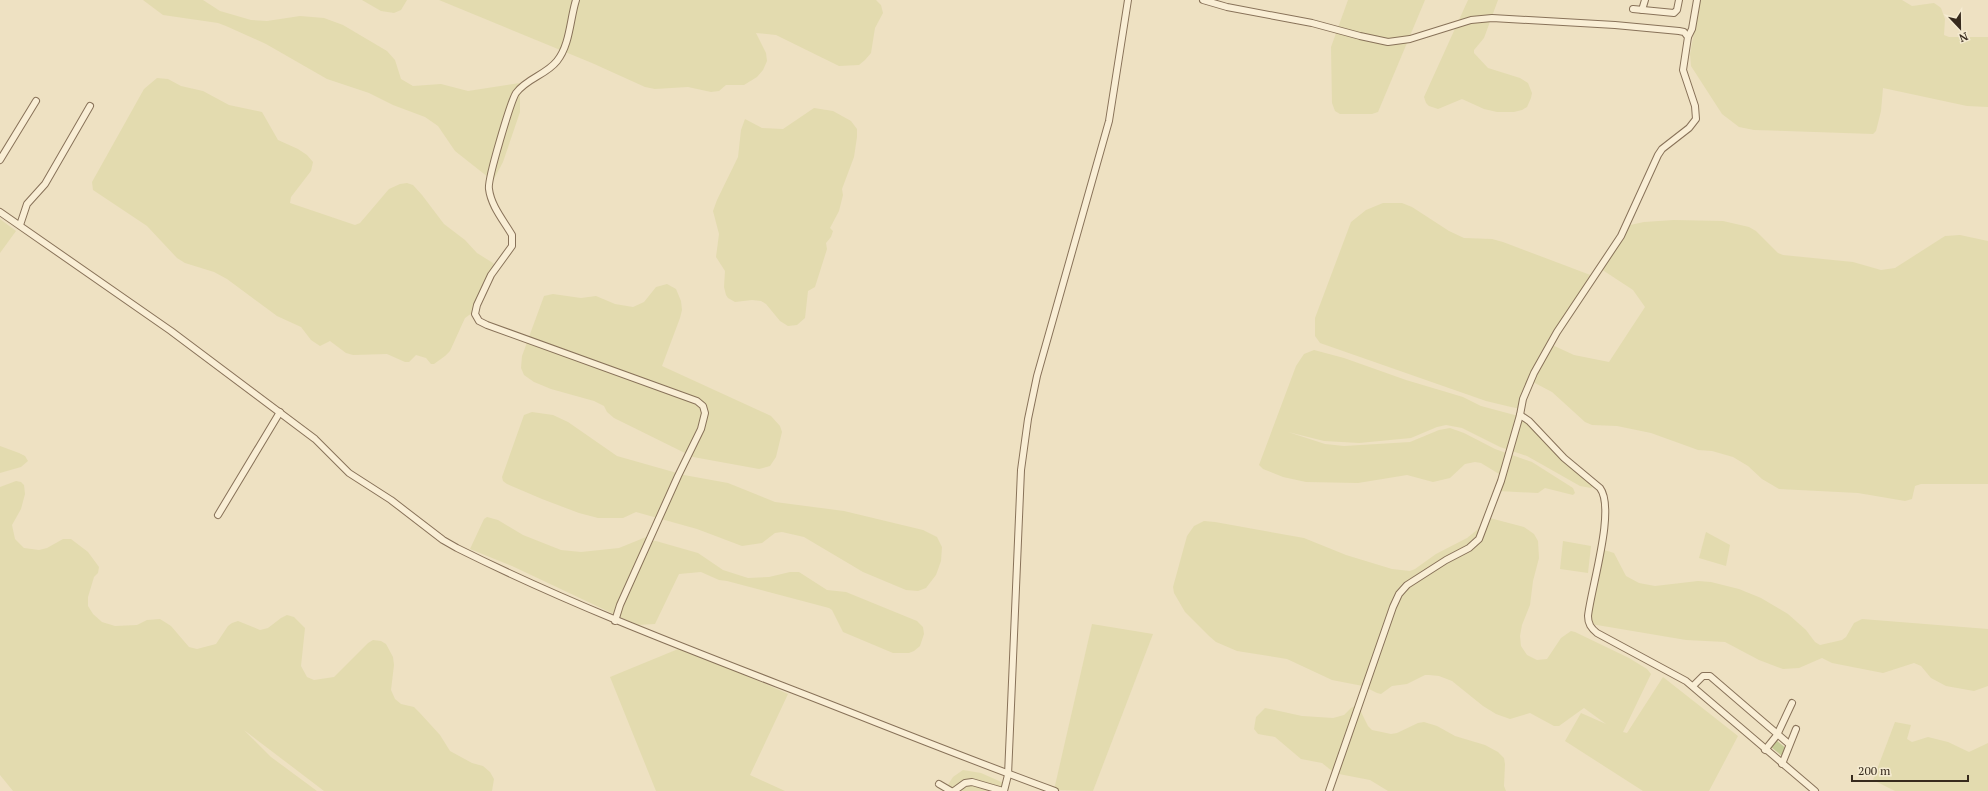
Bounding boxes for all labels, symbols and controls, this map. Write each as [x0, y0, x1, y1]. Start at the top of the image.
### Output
north arrow [1940, 8, 1980, 48]
text: N [1957, 29, 1970, 46]
scale bar [1852, 757, 1968, 783]
text: 200 m [1858, 763, 1891, 778]

